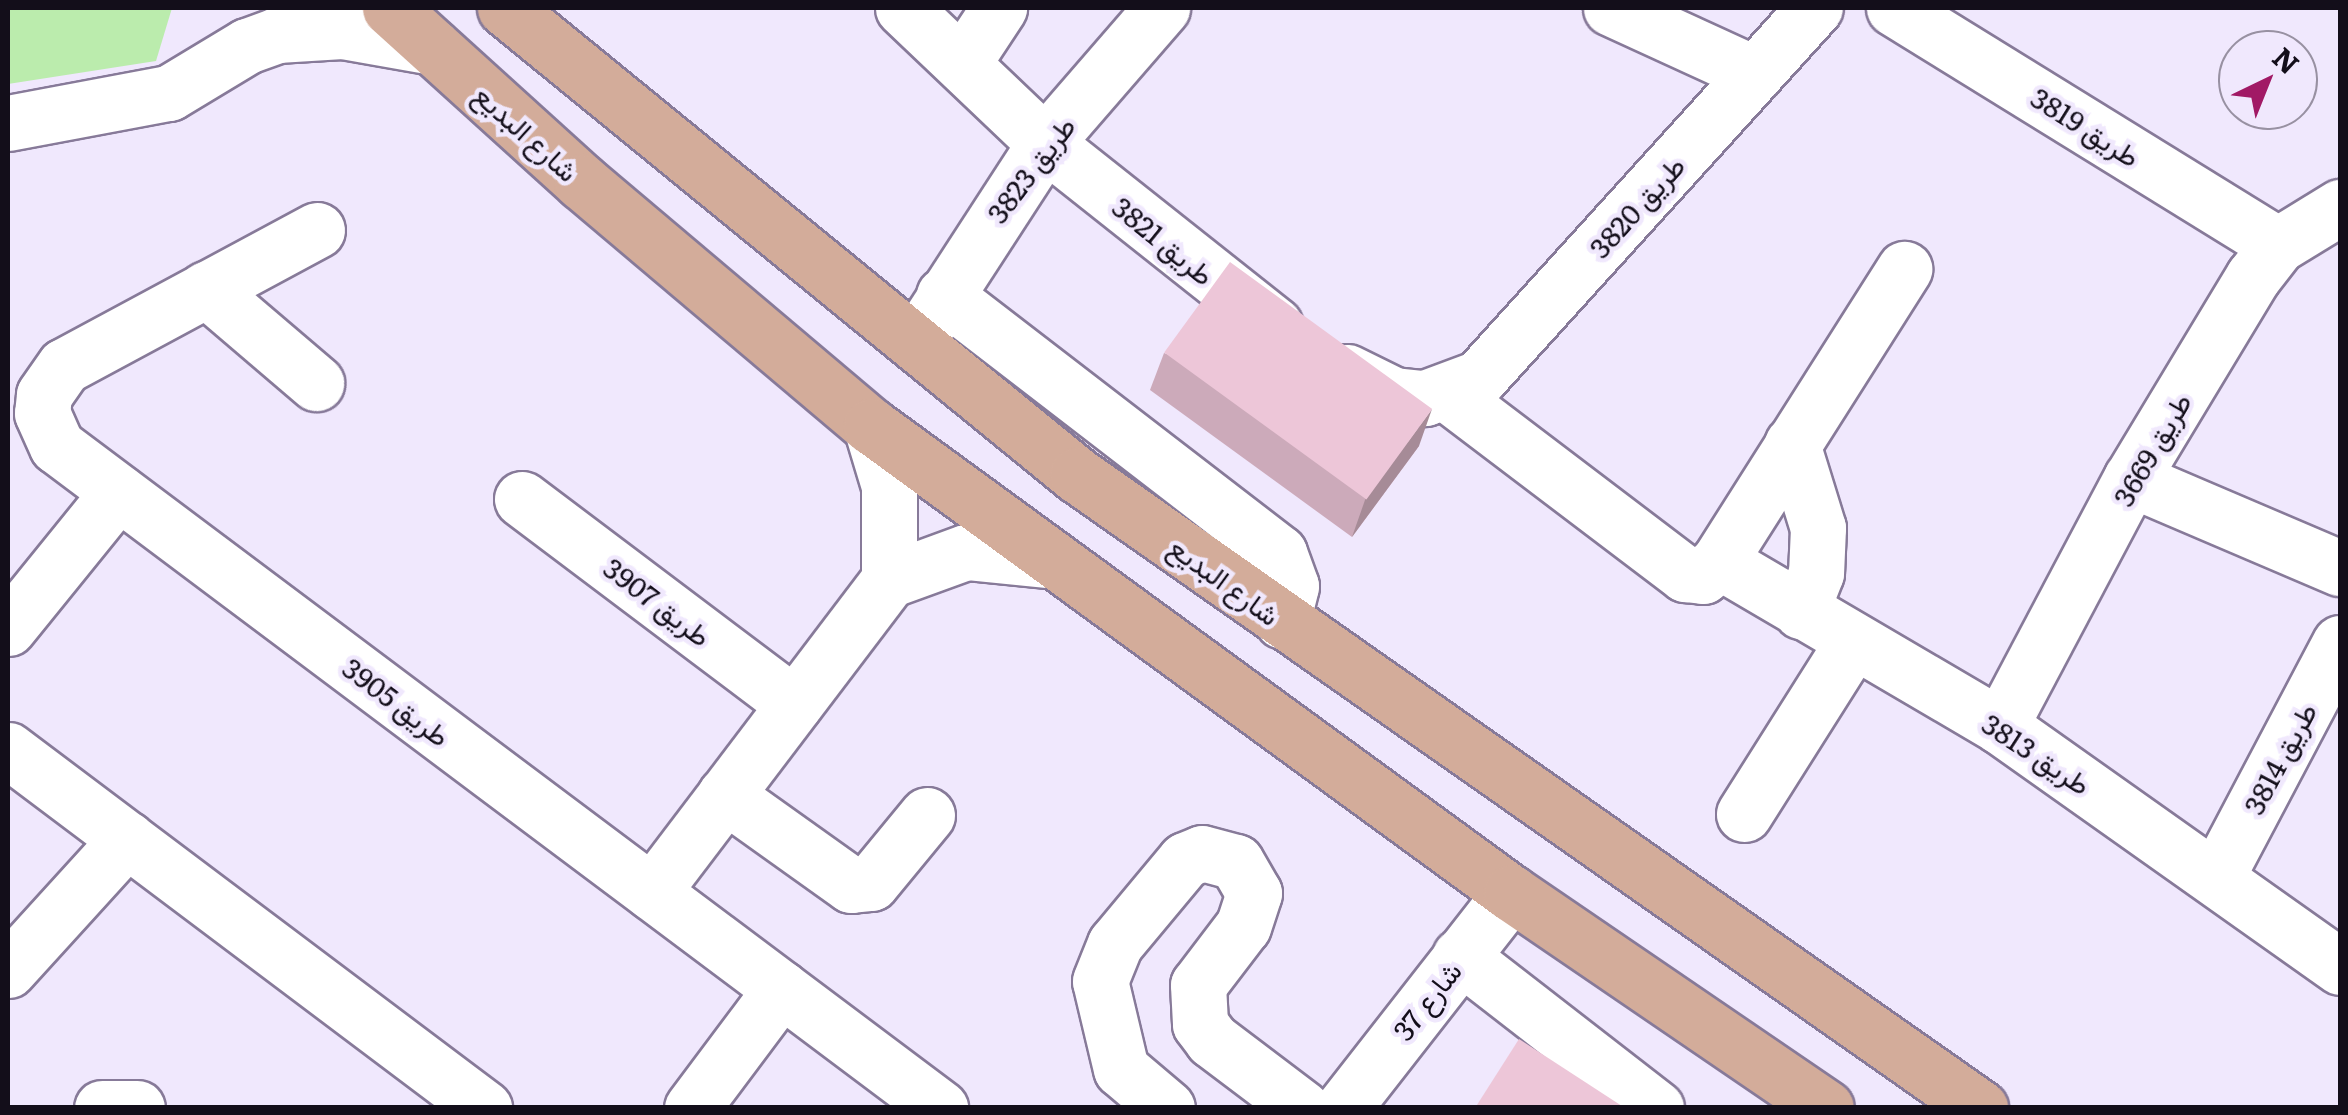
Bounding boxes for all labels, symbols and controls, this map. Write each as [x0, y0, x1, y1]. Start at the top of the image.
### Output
north arrow [2218, 30, 2318, 130]
text: N [2264, 36, 2310, 83]
street label: شارع البديع [468, 77, 586, 187]
street label: طريق 3819 [2026, 80, 2146, 172]
street label: طريق 3823 [979, 109, 1081, 229]
street label: طريق 3820 [1582, 148, 1690, 264]
street label: طريق 3821 [1107, 189, 1221, 291]
street label: طريق 3669 [2105, 387, 2197, 511]
street label: شارع البديع [1163, 529, 1287, 631]
street label: طريق 3907 [598, 550, 718, 652]
street label: طريق 3905 [337, 650, 457, 752]
street label: طريق 3814 [2236, 697, 2322, 819]
street label: طريق 3813 [1977, 706, 2097, 800]
street label: شارع 37 [1385, 954, 1467, 1046]

